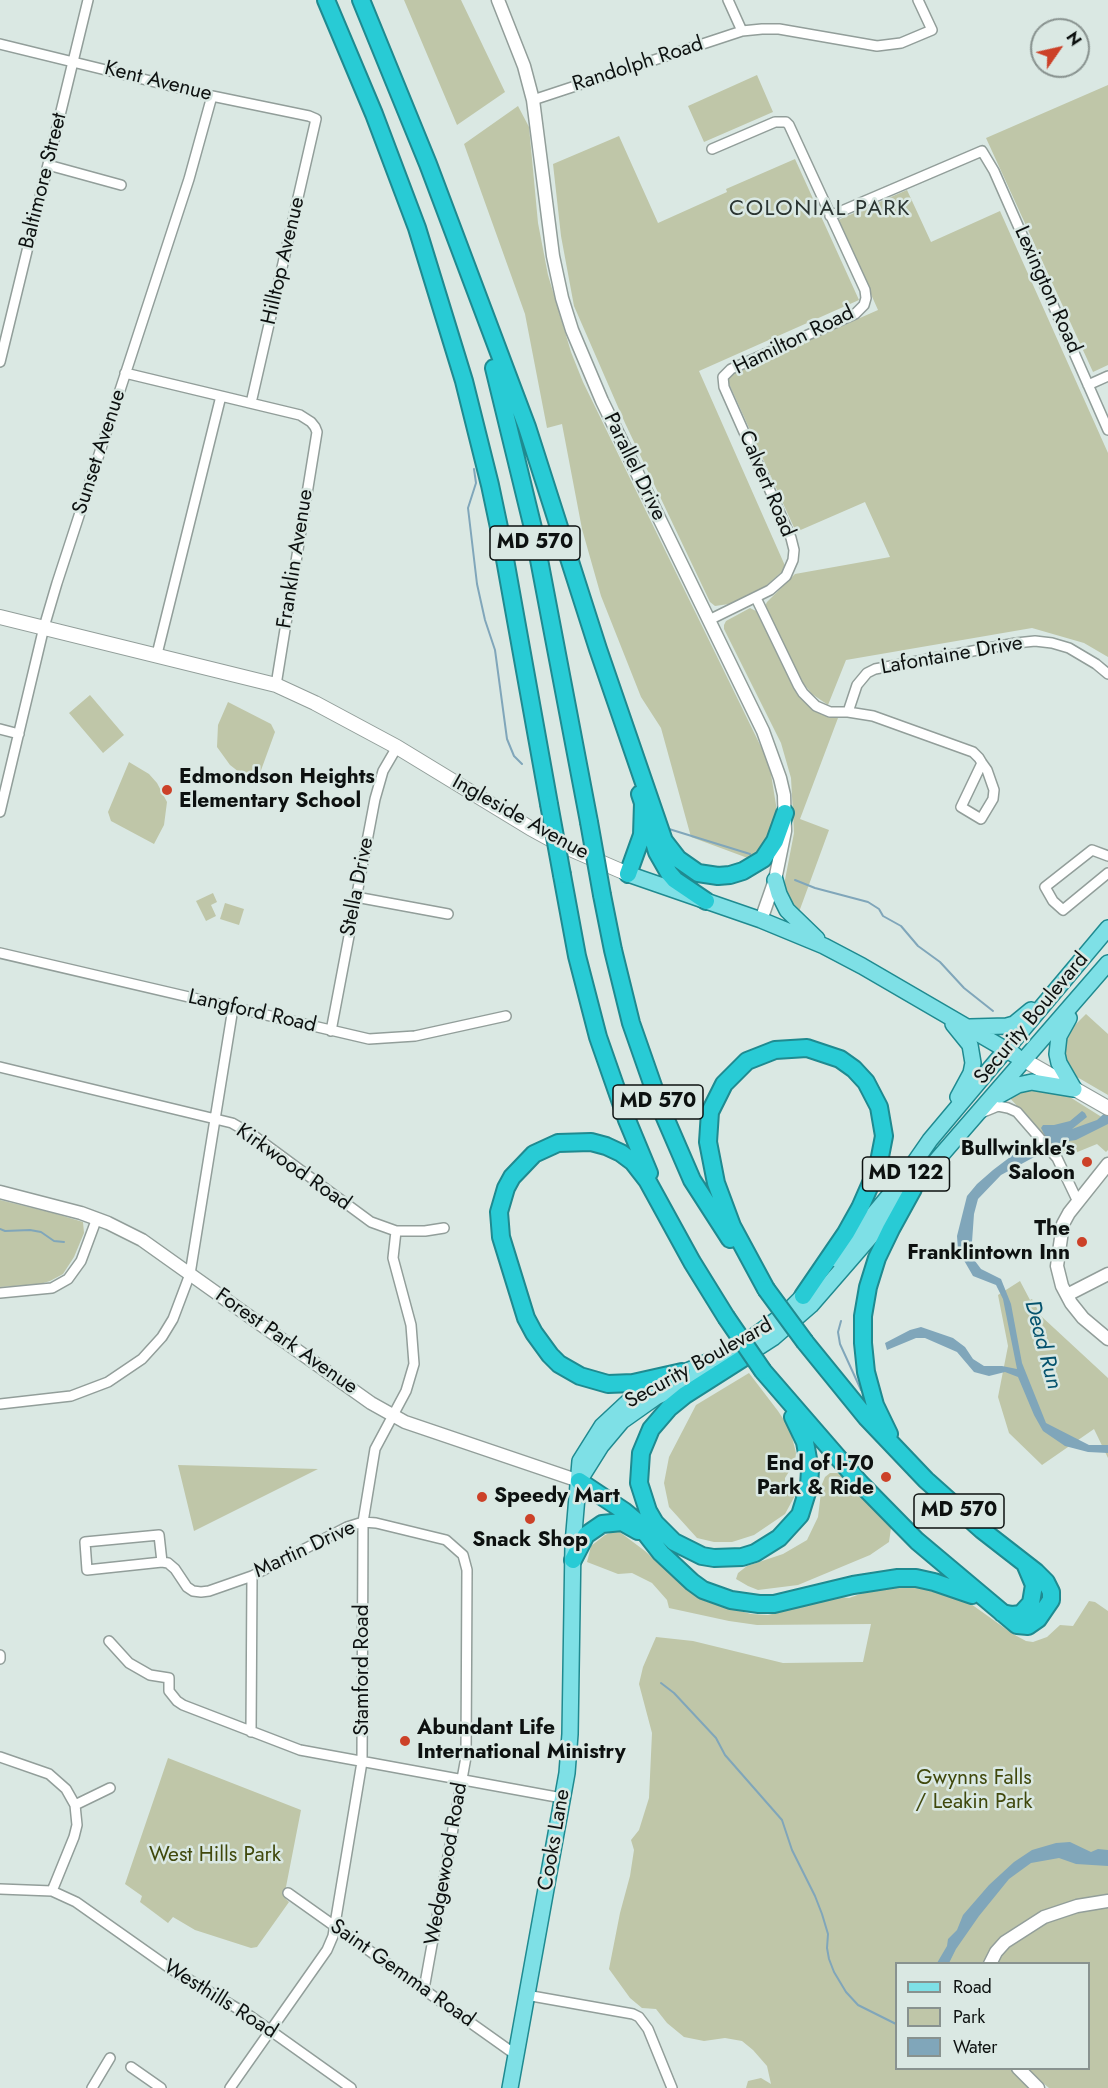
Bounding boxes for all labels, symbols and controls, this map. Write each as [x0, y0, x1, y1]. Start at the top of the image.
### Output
north arrow [1030, 18, 1090, 78]
text: N [1061, 27, 1087, 50]
street label: Randolph Road [570, 32, 706, 98]
street label: Kent Avenue [102, 56, 214, 108]
street label: Baltimore Street [15, 110, 73, 252]
street label: Hilltop Avenue [257, 195, 311, 327]
district label: COLONIAL PARK [729, 197, 911, 223]
street label: Lexington Road [1008, 223, 1086, 357]
street label: Hamilton Road [730, 301, 858, 381]
street label: Sunset Avenue [68, 386, 132, 518]
street label: Parallel Drive [597, 409, 671, 525]
street label: Calvert Road [732, 427, 800, 541]
street label: Franklin Avenue [273, 488, 319, 630]
road number: MD 570 [490, 526, 580, 560]
street label: Lafontaine Drive [879, 631, 1025, 681]
place label: Edmondson Heights Elementary School [179, 765, 375, 815]
street label: Ingleside Avenue [447, 770, 593, 866]
marker: Edmondson Heights Elementary School [160, 783, 174, 797]
street label: Stella Drive [336, 835, 380, 939]
street label: Security Boulevard [969, 948, 1095, 1090]
street label: Langford Road [185, 985, 319, 1039]
road number: MD 570 [613, 1085, 703, 1119]
street label: Kirkwood Road [231, 1119, 355, 1217]
place label: Bullwinkle's Saloon [961, 1137, 1075, 1187]
marker: Bullwinkle's Saloon [1080, 1155, 1094, 1169]
road number: MD 122 [862, 1157, 950, 1191]
place label: The Franklintown Inn [907, 1217, 1070, 1267]
marker: The Franklintown Inn [1075, 1235, 1089, 1249]
street label: Forest Park Avenue [210, 1284, 362, 1400]
water label: Dead Run [1017, 1298, 1067, 1392]
street label: Security Boulevard [621, 1313, 777, 1415]
place label: End of I-70 Park & Ride [757, 1452, 874, 1502]
marker: End of I-70 Park & Ride [879, 1470, 893, 1484]
place label: Speedy Mart [494, 1484, 620, 1510]
marker: Speedy Mart [475, 1490, 489, 1504]
road number: MD 570 [914, 1494, 1004, 1528]
marker: Snack Shop [523, 1512, 537, 1526]
street label: Martin Drive [250, 1516, 360, 1584]
place label: Snack Shop [472, 1528, 588, 1554]
street label: Stamford Road [350, 1604, 376, 1736]
place label: Abundant Life International Ministry [417, 1716, 626, 1766]
marker: Abundant Life International Ministry [398, 1734, 412, 1748]
park label: Gwynns Falls / Leakin Park [916, 1766, 1032, 1816]
street label: Wedgewood Road [420, 1781, 474, 1947]
street label: Cooks Lane [534, 1787, 576, 1893]
park label: West Hills Park [149, 1843, 281, 1869]
street label: Saint Gemma Road [325, 1915, 479, 2033]
street label: Westhills Road [158, 1955, 282, 2045]
legend [895, 1962, 1090, 2070]
text: Road [953, 1974, 992, 2000]
text: Park [953, 2004, 985, 2030]
text: Water [953, 2034, 997, 2060]

